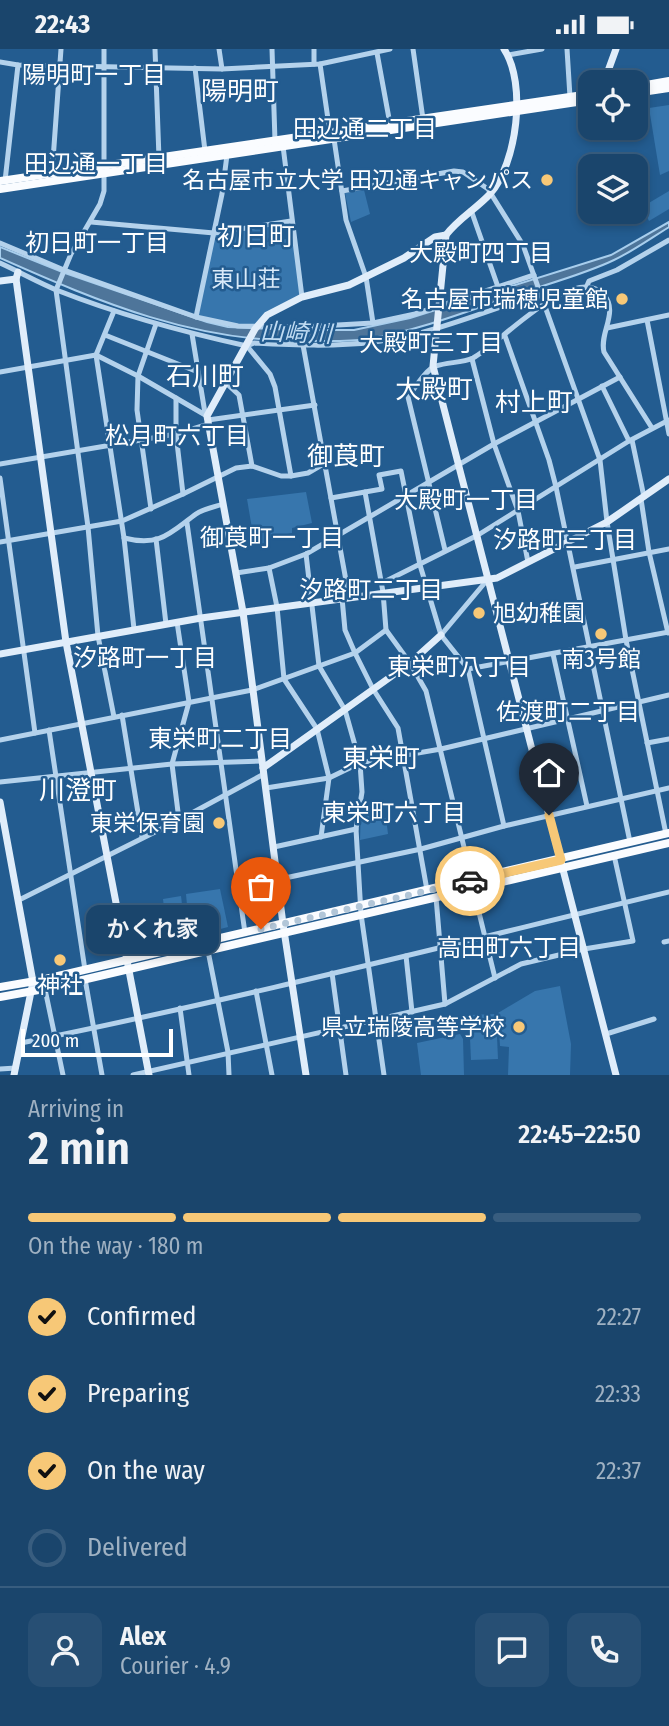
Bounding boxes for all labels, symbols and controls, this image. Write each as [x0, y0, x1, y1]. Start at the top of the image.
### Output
text: 22:43 [35, 9, 90, 40]
district label: 陽明町一丁目 [22, 61, 166, 89]
map controls [578, 70, 648, 224]
button: locate [578, 70, 648, 140]
district label: 陽明町 [201, 76, 279, 107]
district label: 田辺通二丁目 [293, 115, 437, 143]
district label: 田辺通一丁目 [24, 150, 168, 178]
button: layers [578, 154, 648, 224]
place label: 名古屋市立大学 田辺通キャンパス [183, 166, 533, 194]
marker: 名古屋市立大学 田辺通キャンパス [539, 172, 555, 188]
district label: 初日町 [217, 221, 295, 252]
district label: 初日町一丁目 [25, 229, 169, 257]
district label: 大殿町四丁目 [409, 239, 553, 267]
park label: 東山荘 [212, 265, 281, 293]
place label: 名古屋市瑞穂児童館 [401, 285, 608, 313]
marker: 名古屋市瑞穂児童館 [614, 291, 630, 307]
water label: 山崎川 [260, 318, 335, 348]
district label: 大殿町三丁目 [359, 329, 503, 357]
district label: 石川町 [166, 361, 244, 392]
district label: 大殿町 [395, 374, 473, 405]
district label: 村上町 [495, 387, 573, 418]
district label: 松月町六丁目 [105, 422, 249, 450]
district label: 御莨町 [307, 441, 385, 472]
district label: 大殿町一丁目 [394, 486, 538, 514]
district label: 御莨町一丁目 [200, 524, 344, 552]
district label: 汐路町三丁目 [493, 526, 637, 554]
district label: 汐路町二丁目 [299, 576, 443, 604]
place label: 旭幼稚園 [493, 599, 585, 627]
marker: 旭幼稚園 [471, 605, 487, 621]
marker: 南3号館 [593, 626, 609, 642]
district label: 汐路町一丁目 [73, 644, 217, 672]
place label: 南3号館 [561, 645, 641, 673]
district label: 東栄町八丁目 [387, 653, 531, 681]
district label: 佐渡町二丁目 [496, 698, 640, 726]
district label: 東栄町二丁目 [148, 725, 292, 753]
district label: 東栄町 [342, 743, 420, 774]
pin [519, 743, 579, 815]
icon: home [530, 754, 568, 792]
district label: 川澄町 [39, 775, 117, 806]
district label: 東栄町六丁目 [322, 799, 466, 827]
place label: 東栄保育園 [90, 809, 205, 837]
marker: 東栄保育園 [211, 815, 227, 831]
courier [435, 846, 505, 916]
pin [231, 857, 291, 929]
icon: car [451, 862, 489, 900]
icon: bag [242, 868, 280, 906]
callout: かくれ家 [86, 905, 219, 953]
text: かくれ家 [107, 915, 199, 943]
district label: 高田町六丁目 [437, 934, 581, 962]
marker: 神社 [52, 952, 68, 968]
place label: 神社 [37, 971, 83, 999]
place label: 県立瑞陵高等学校 [321, 1013, 505, 1041]
marker: 県立瑞陵高等学校 [511, 1019, 527, 1035]
scale bar [21, 1026, 173, 1058]
text: 200 m [32, 1029, 79, 1052]
text: Arriving in [28, 1095, 124, 1123]
text: 22:45–22:50 [518, 1119, 641, 1150]
text: 2 min [28, 1121, 130, 1176]
text: On the way · 180 m [28, 1232, 204, 1260]
icon: check [28, 1298, 66, 1336]
text: Confirmed [87, 1301, 197, 1332]
text: 22:27 [597, 1303, 641, 1331]
icon: check [28, 1375, 66, 1413]
text: Preparing [87, 1378, 189, 1409]
text: 22:33 [595, 1380, 641, 1408]
icon: check [28, 1452, 66, 1490]
text: On the way [87, 1455, 205, 1486]
text: 22:37 [596, 1457, 641, 1485]
text: Delivered [87, 1532, 188, 1563]
button: person [28, 1613, 102, 1687]
button: chat [475, 1613, 549, 1687]
button: phone [567, 1613, 641, 1687]
text: Alex [120, 1621, 166, 1652]
text: Courier · 4.9 [120, 1652, 231, 1680]

